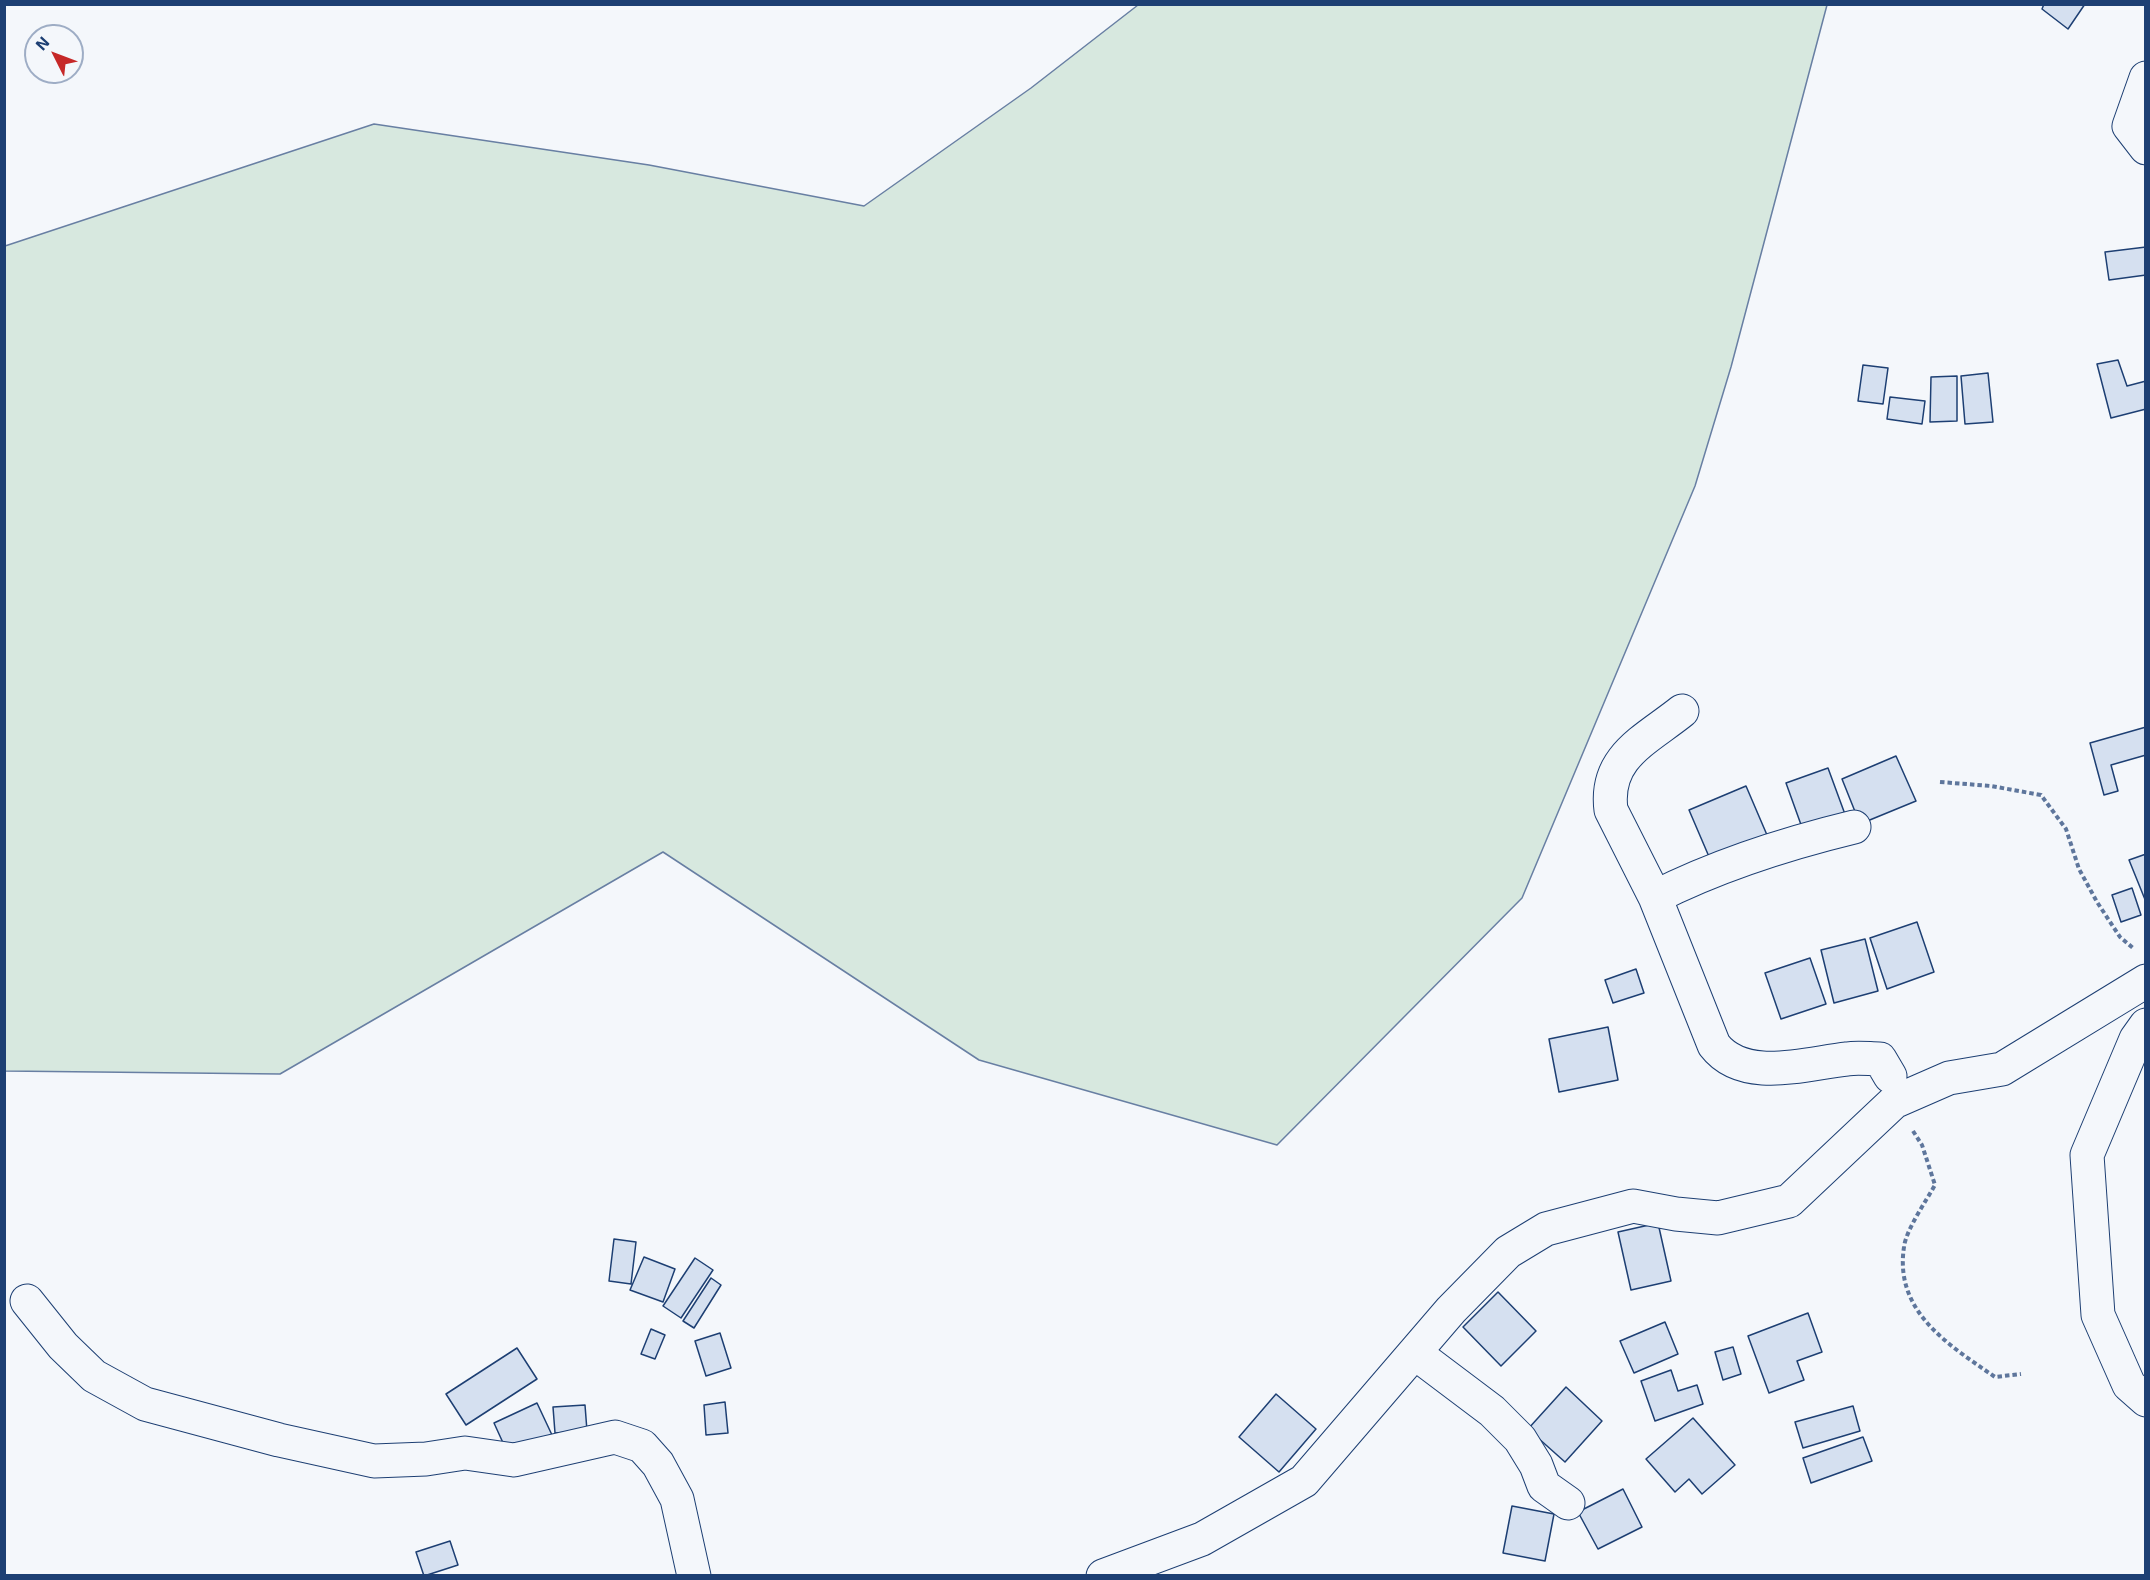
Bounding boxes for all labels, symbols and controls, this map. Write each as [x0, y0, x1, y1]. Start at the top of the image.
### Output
north arrow [24, 24, 84, 84]
text: N [31, 32, 53, 54]

